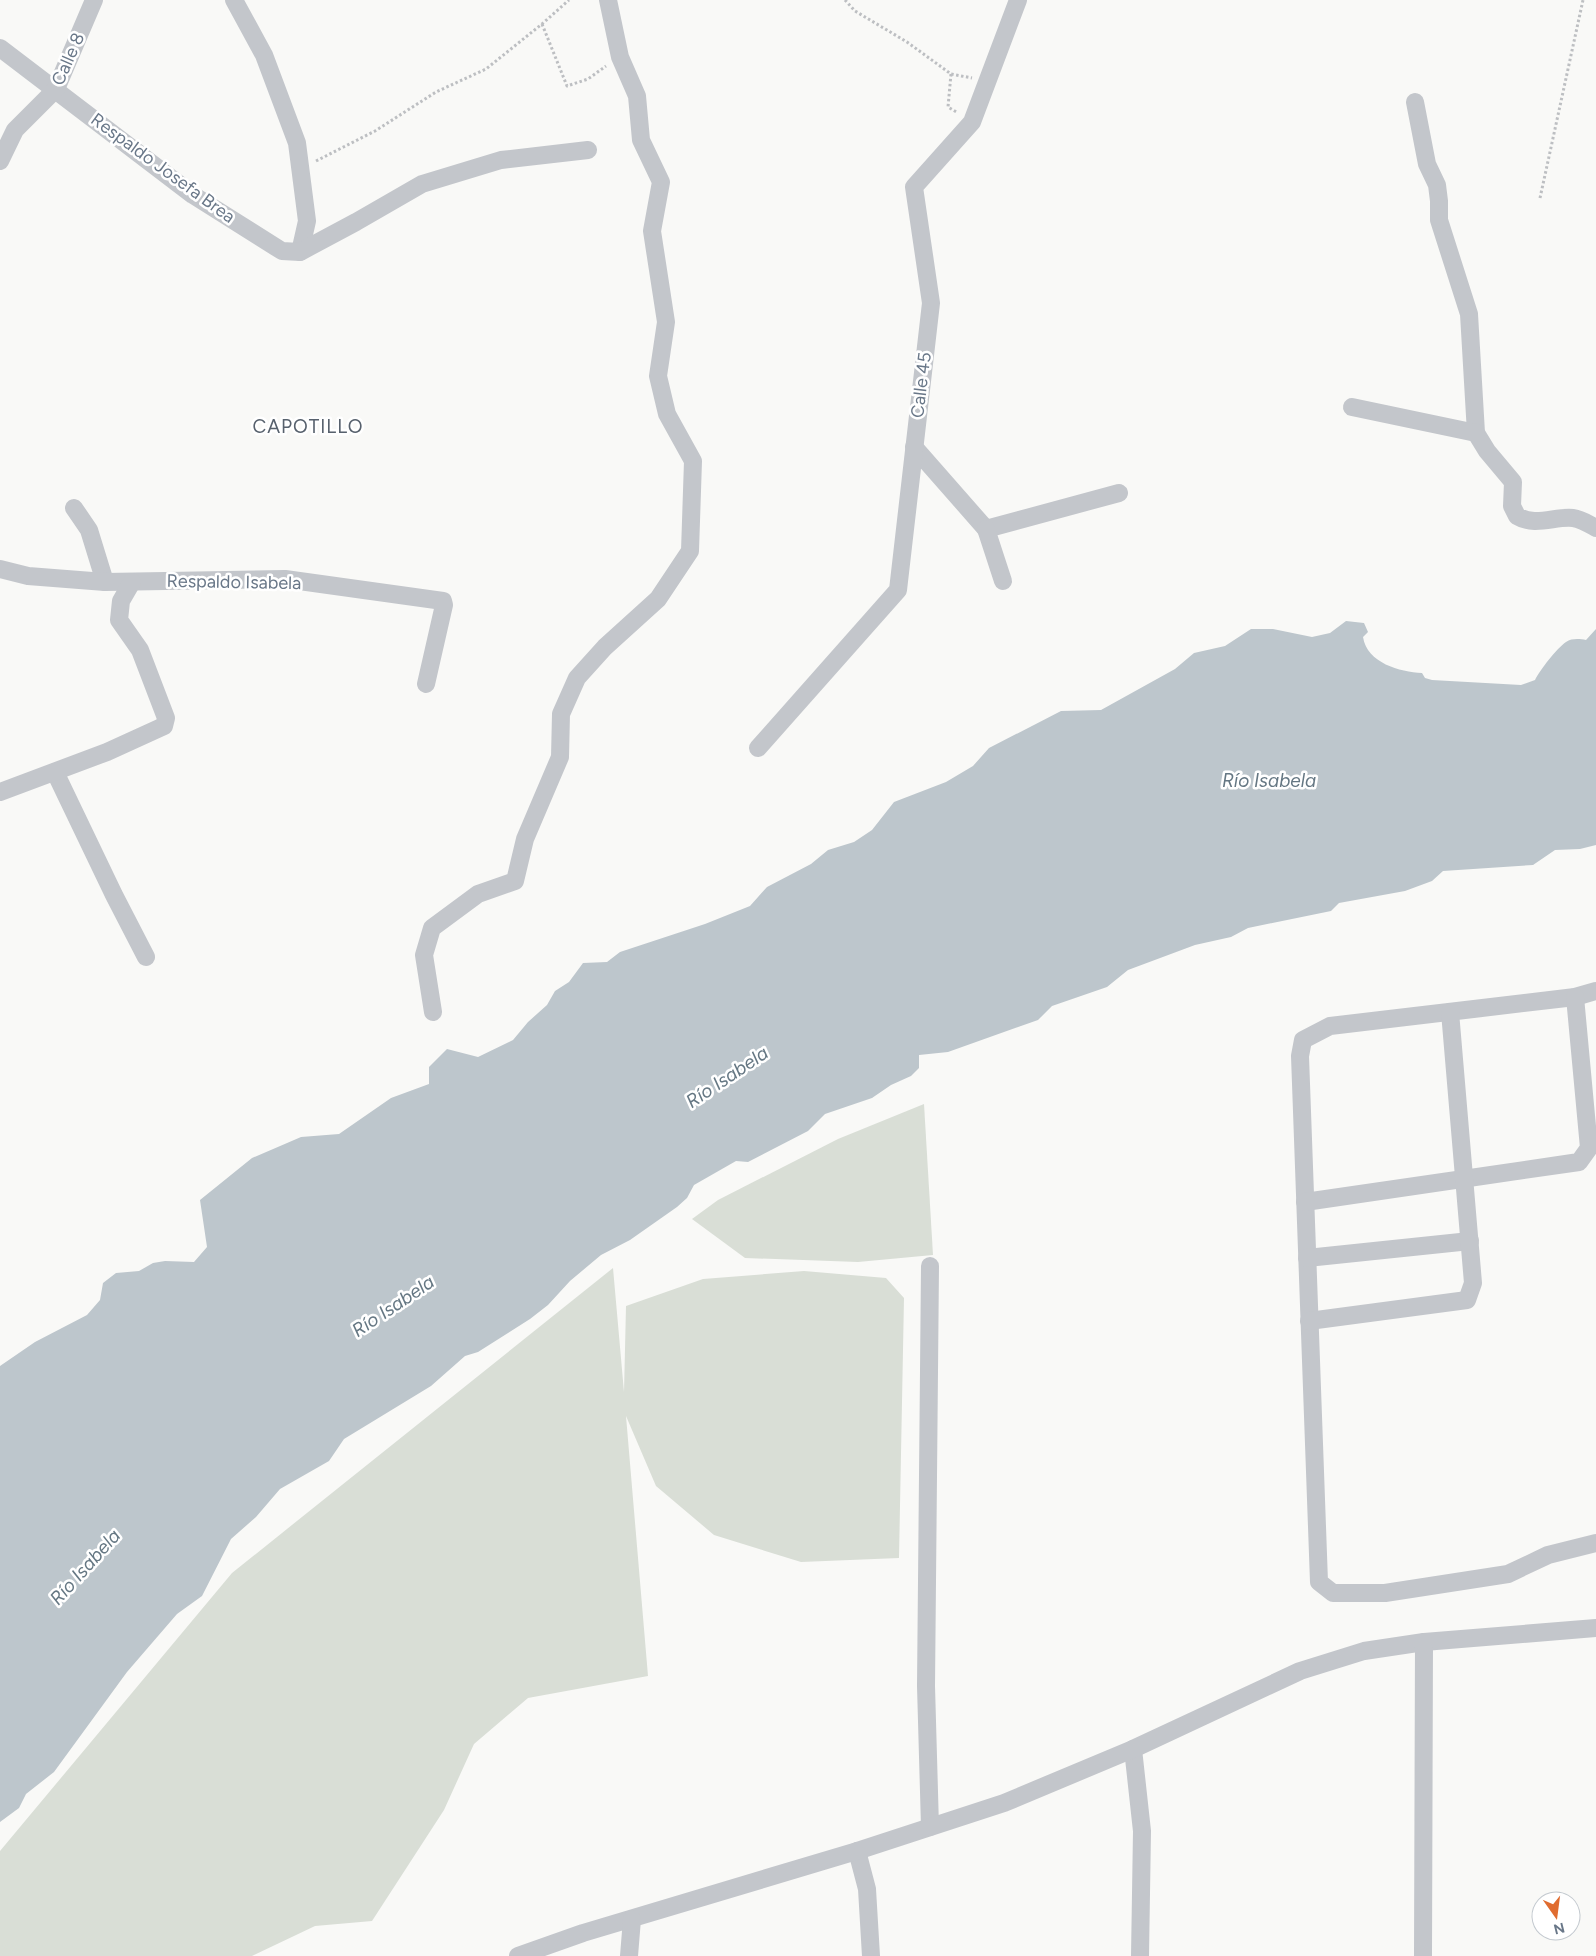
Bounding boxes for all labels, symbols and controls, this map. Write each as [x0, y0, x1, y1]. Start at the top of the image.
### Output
street label: Calle 8 [47, 29, 89, 89]
street label: Respaldo Josefa Brea [87, 108, 239, 228]
street label: Calle 45 [906, 351, 936, 419]
district label: CAPOTILLO [253, 415, 363, 438]
street label: Respaldo Isabela [166, 570, 302, 594]
water label: Río Isabela [1222, 769, 1316, 792]
water label: Río Isabela [682, 1041, 772, 1113]
water label: Río Isabela [348, 1270, 438, 1342]
water label: Río Isabela [45, 1524, 125, 1610]
north arrow [1531, 1891, 1581, 1941]
text: N [1552, 1919, 1566, 1938]

